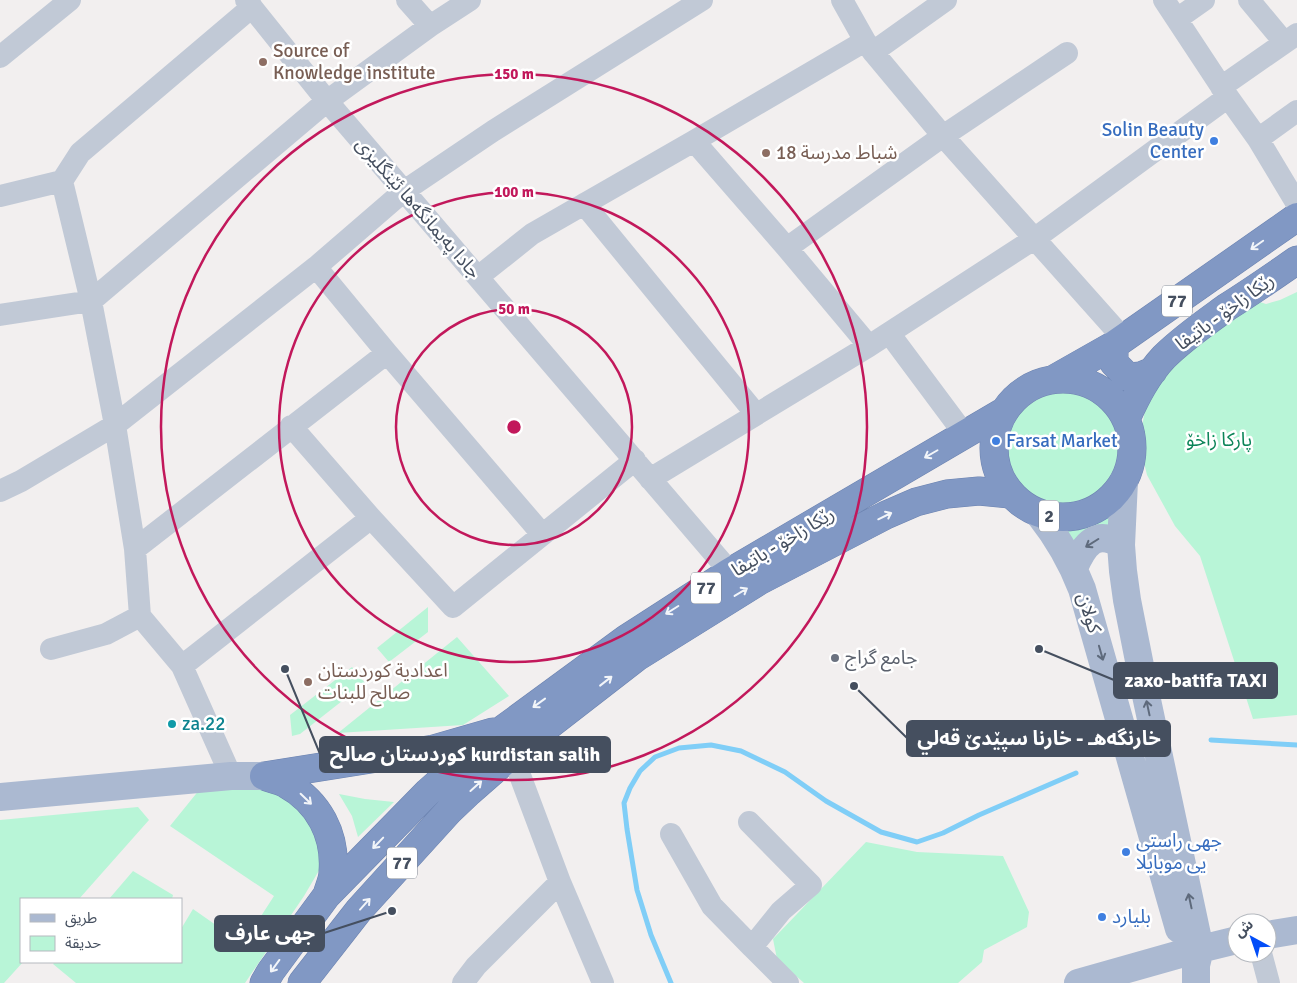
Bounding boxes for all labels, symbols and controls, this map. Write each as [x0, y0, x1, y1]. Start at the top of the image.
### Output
place label: Source of Knowledge institute [273, 39, 436, 85]
marker: Source of Knowledge institute [257, 56, 269, 68]
text: 150 m [494, 65, 534, 83]
place label: Solin Beauty Center [1102, 118, 1204, 164]
street label: جادا په‌يمانگه‌ها ئێنگليزى [350, 132, 486, 284]
marker: Solin Beauty Center [1208, 135, 1220, 147]
place label: 18 شباط مدرسة [776, 141, 897, 165]
marker: 18 شباط مدرسة [760, 147, 772, 159]
text: 100 m [494, 183, 534, 201]
one-way arrow [1250, 240, 1264, 250]
street label: رێکا زاخۆ - باتیفا [1171, 268, 1279, 356]
road number: 77 [1162, 286, 1192, 316]
text: 50 m [498, 300, 530, 318]
centre of rings [505, 418, 523, 436]
park label: پارکا زاخۆ [1186, 428, 1252, 452]
place label: Farsat Market [1006, 429, 1118, 453]
marker: Farsat Market [990, 435, 1002, 447]
one-way arrow [925, 450, 939, 460]
road number: 2 [1039, 501, 1059, 532]
street label: رێکا زاخۆ - باتیفا [727, 502, 839, 582]
one-way arrow [877, 511, 892, 520]
one-way arrow [1086, 538, 1100, 548]
road number: 77 [691, 572, 721, 604]
one-way arrow [734, 586, 748, 596]
street label: كولان [1072, 590, 1107, 637]
one-way arrow [665, 604, 679, 615]
one-way arrow [1096, 644, 1106, 660]
place label: جامع گراج [845, 646, 918, 672]
marker: جامع گراج [829, 652, 841, 664]
place label: اعدادية كوردستان صالح للبنات [318, 659, 448, 707]
callout: zaxo-batifa TAXI [1114, 663, 1277, 698]
text: zaxo-batifa TAXI [1124, 668, 1268, 693]
marker: اعدادية كوردستان صالح للبنات [302, 676, 314, 688]
one-way arrow [599, 676, 613, 686]
one-way arrow [532, 698, 546, 708]
one-way arrow [1143, 700, 1153, 716]
place label: za.22 [182, 712, 226, 736]
marker: za.22 [166, 718, 178, 730]
callout: خارنگه‌هـ - خارنا سپێدێ قه‌لي [907, 721, 1170, 756]
text: خارنگه‌هـ - خارنا سپێدێ قه‌لي [917, 726, 1161, 755]
callout: كوردستان صالح kurdistan salih [320, 737, 610, 772]
text: كوردستان صالح kurdistan salih [330, 742, 600, 769]
one-way arrow [470, 780, 483, 791]
one-way arrow [300, 793, 313, 805]
place label: جهى راستى يى موبايلا [1136, 829, 1222, 875]
one-way arrow [372, 837, 384, 849]
marker: جهى راستى يى موبايلا [1120, 846, 1132, 858]
road number: 77 [387, 848, 417, 878]
one-way arrow [1185, 893, 1194, 909]
one-way arrow [359, 897, 371, 910]
legend [20, 898, 182, 963]
place label: بليارد [1112, 905, 1151, 929]
text: طريق [65, 909, 97, 928]
marker: بليارد [1096, 911, 1108, 923]
north arrow [1227, 913, 1277, 963]
callout: جهى عارف [215, 916, 324, 951]
text: ش [1231, 916, 1257, 941]
text: جهى عارف [225, 921, 315, 946]
text: حديقة [65, 934, 101, 952]
one-way arrow [270, 959, 280, 973]

